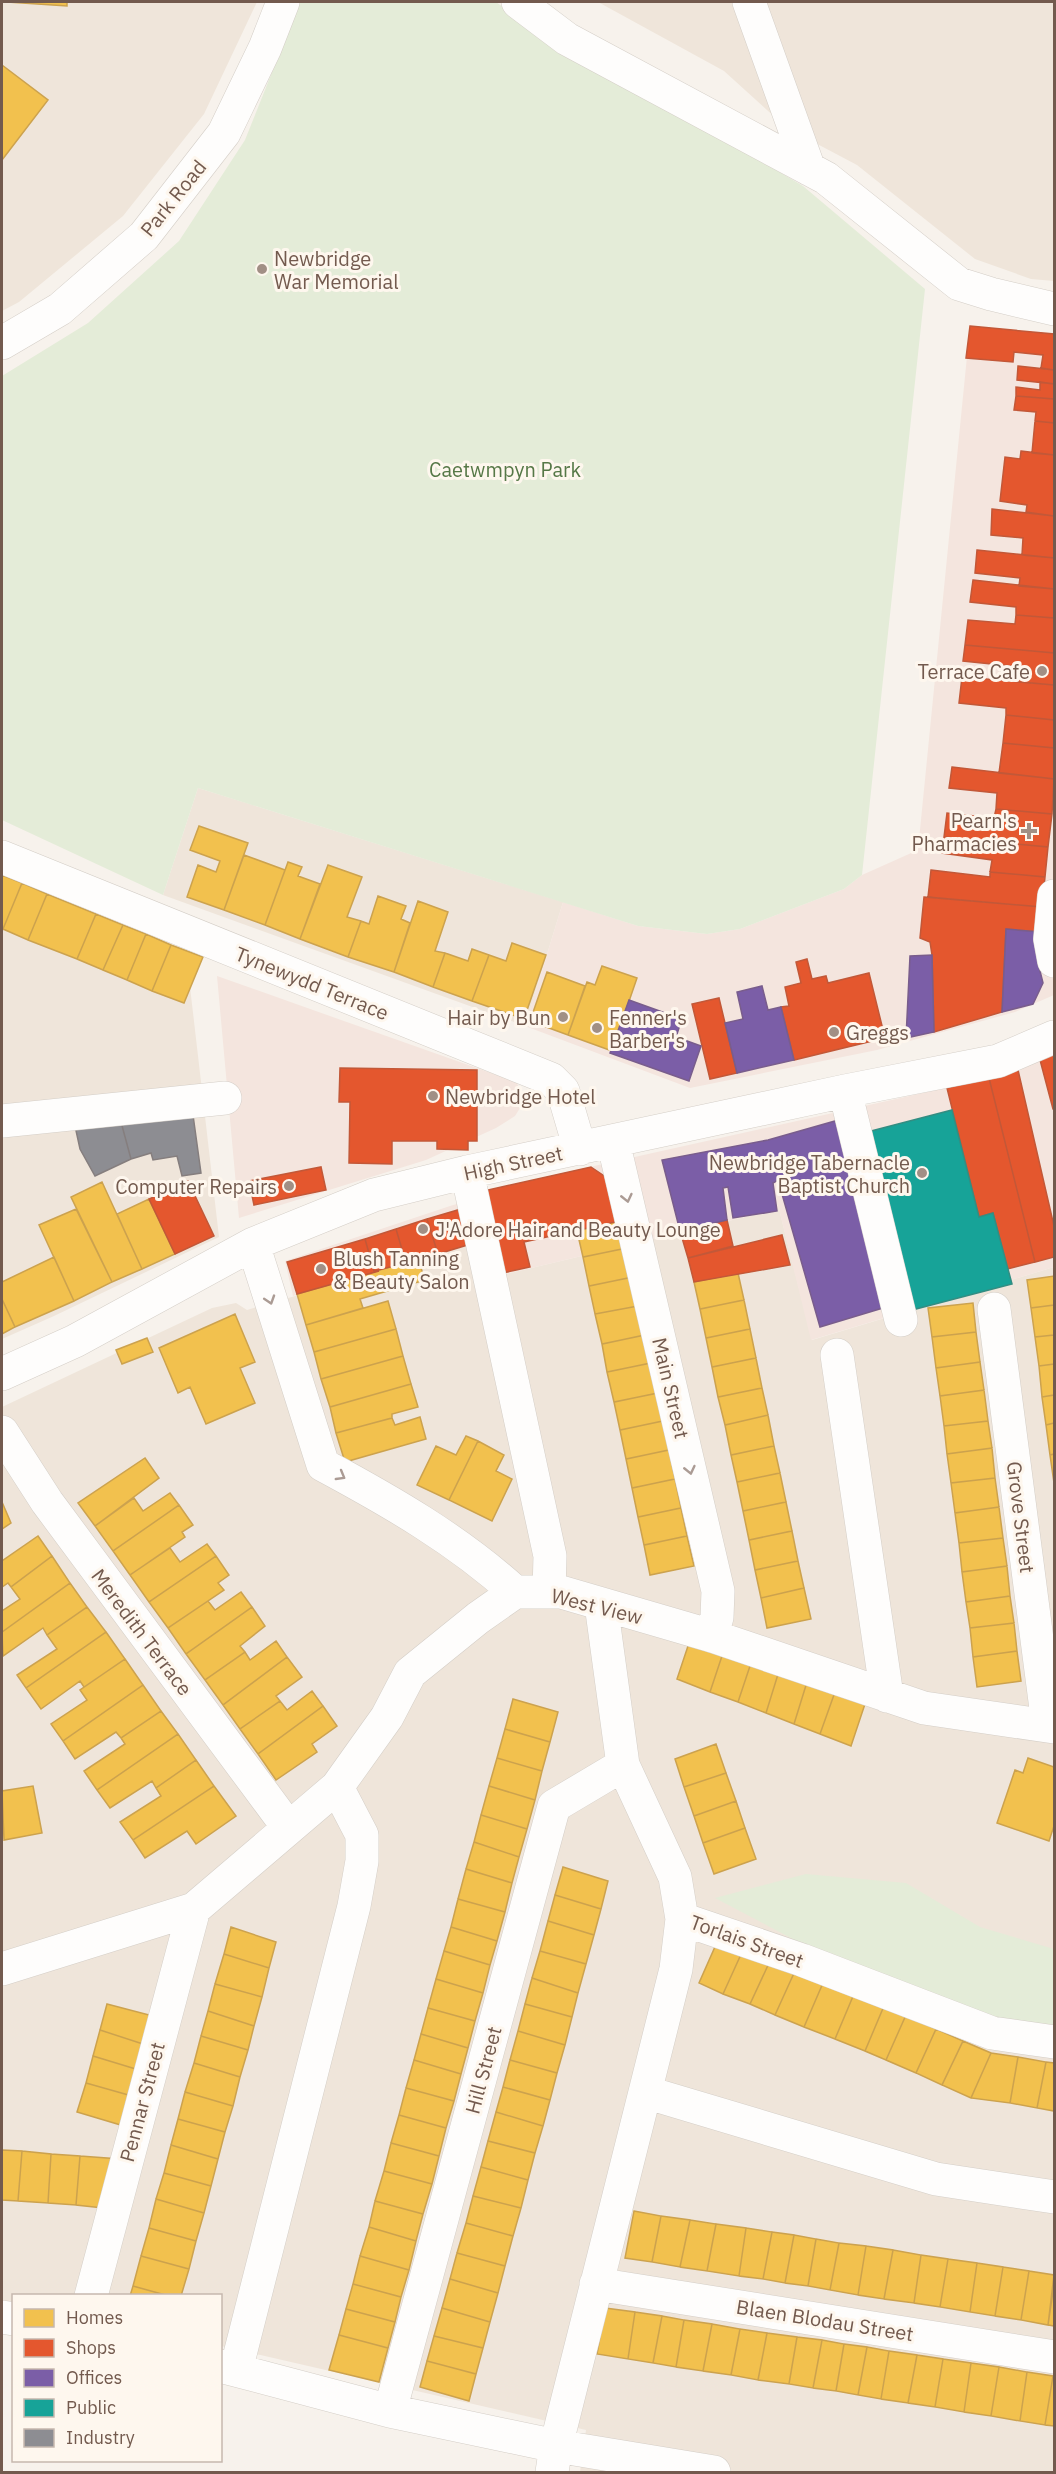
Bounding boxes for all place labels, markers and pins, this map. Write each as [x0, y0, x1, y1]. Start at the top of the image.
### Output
place label: Newbridge War Memorial [274, 245, 399, 295]
marker: Newbridge War Memorial [255, 262, 269, 276]
place label: Terrace Cafe [917, 658, 1030, 685]
marker: Terrace Cafe [1035, 664, 1049, 678]
place label: Pearn's Pharmacies [912, 807, 1017, 857]
marker: Pearn's Pharmacies [1022, 824, 1036, 838]
place label: Hair by Bun [447, 1004, 551, 1031]
place label: Fenner's Barber's [609, 1004, 687, 1054]
marker: Hair by Bun [556, 1010, 570, 1024]
place label: Greggs [846, 1019, 909, 1046]
marker: Fenner's Barber's [590, 1021, 604, 1035]
marker: Greggs [827, 1025, 841, 1039]
place label: Newbridge Hotel [445, 1083, 596, 1110]
marker: Newbridge Hotel [426, 1089, 440, 1103]
place label: Newbridge Tabernacle Baptist Church [709, 1149, 910, 1199]
marker: Newbridge Tabernacle Baptist Church [915, 1166, 929, 1180]
place label: Computer Repairs [115, 1173, 277, 1200]
marker: Computer Repairs [282, 1179, 296, 1193]
place label: J'Adore Hair and Beauty Lounge [435, 1216, 721, 1243]
marker: J'Adore Hair and Beauty Lounge [416, 1222, 430, 1236]
place label: Blush Tanning & Beauty Salon [333, 1245, 470, 1295]
marker: Blush Tanning & Beauty Salon [314, 1262, 328, 1276]

